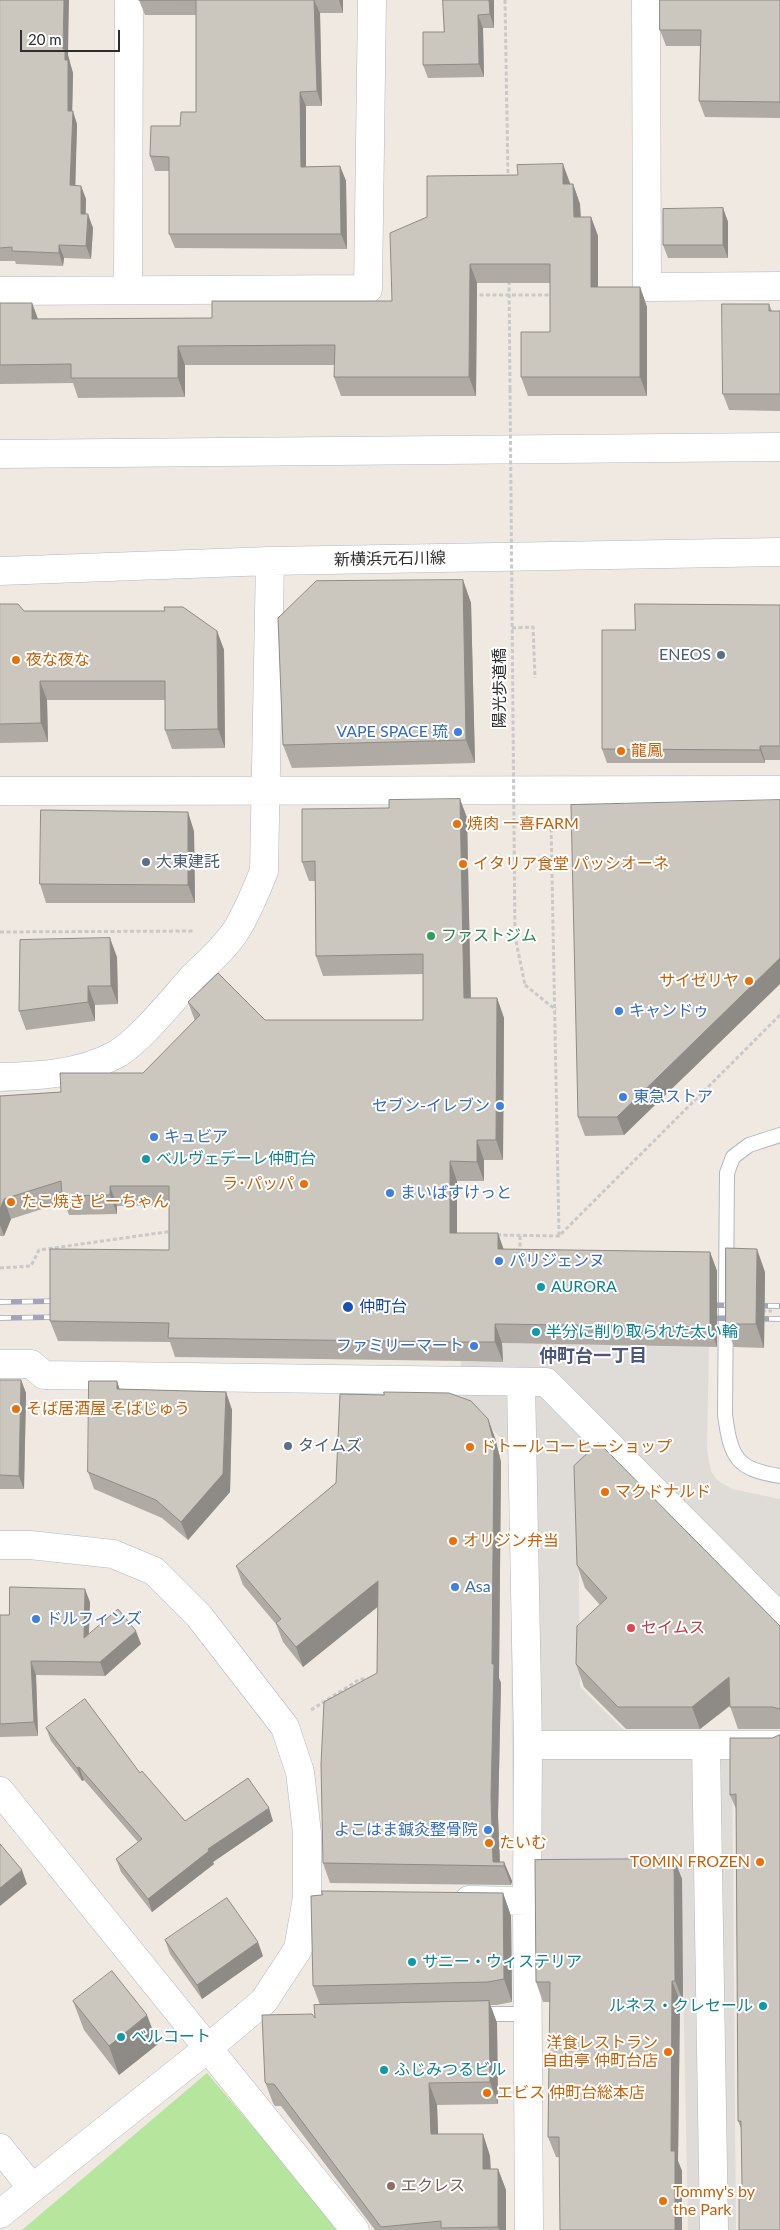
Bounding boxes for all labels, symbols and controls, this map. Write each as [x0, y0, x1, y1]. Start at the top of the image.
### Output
scale bar [22, 20, 122, 52]
text: 20 m [28, 30, 62, 48]
street label: 新横浜元石川線 [334, 548, 446, 570]
place label: ENEOS [659, 645, 711, 665]
street label: 陽光歩道橋 [490, 648, 510, 728]
marker: ENEOS [715, 649, 727, 661]
place label: 夜な夜な [26, 650, 90, 670]
marker: 夜な夜な [10, 654, 22, 666]
place label: VAPE SPACE 琉 [336, 722, 448, 742]
marker: VAPE SPACE 琉 [452, 726, 464, 738]
place label: 龍鳳 [631, 741, 663, 761]
marker: 龍鳳 [615, 745, 627, 757]
place label: 焼肉 一喜FARM [467, 814, 579, 834]
marker: 焼肉 一喜FARM [451, 818, 463, 830]
place label: 大東建託 [156, 852, 220, 872]
place label: イタリア食堂 パッシオーネ [473, 854, 669, 874]
marker: 大東建託 [140, 856, 152, 868]
marker: イタリア食堂 パッシオーネ [457, 858, 469, 870]
place label: ファストジム [441, 926, 537, 946]
marker: ファストジム [425, 930, 437, 942]
place label: サイゼリヤ [659, 971, 739, 991]
marker: サイゼリヤ [743, 975, 755, 987]
place label: キャンドゥ [629, 1001, 709, 1021]
marker: キャンドゥ [613, 1005, 625, 1017]
place label: 東急ストア [633, 1087, 713, 1107]
marker: 東急ストア [617, 1091, 629, 1103]
place label: セブン-イレブン [372, 1096, 490, 1116]
marker: セブン-イレブン [494, 1100, 506, 1112]
place label: キュビア [164, 1127, 228, 1147]
marker: キュビア [148, 1131, 160, 1143]
place label: ベルヴェデーレ仲町台 [156, 1149, 316, 1169]
marker: ベルヴェデーレ仲町台 [140, 1153, 152, 1165]
place label: ラ･パッパ [222, 1174, 294, 1194]
marker: ラ･パッパ [298, 1178, 310, 1190]
place label: まいばすけっと [400, 1183, 512, 1203]
marker: まいばすけっと [384, 1187, 396, 1199]
place label: たこ焼き ピーちゃん [21, 1192, 169, 1212]
marker: たこ焼き ピーちゃん [5, 1196, 17, 1208]
place label: パリジェンヌ [509, 1251, 605, 1271]
marker: パリジェンヌ [493, 1255, 505, 1267]
place label: AURORA [551, 1277, 617, 1297]
marker: AURORA [535, 1281, 547, 1293]
place label: 仲町台 [359, 1297, 407, 1317]
marker: 仲町台 [341, 1300, 355, 1314]
place label: 半分に削り取られた太い輪 [546, 1322, 738, 1342]
marker: 半分に削り取られた太い輪 [530, 1326, 542, 1338]
place label: ファミリーマート [336, 1336, 464, 1356]
marker: ファミリーマート [468, 1340, 480, 1352]
district label: 仲町台一丁目 [539, 1345, 647, 1367]
place label: そば居酒屋 そばじゅう [26, 1399, 190, 1419]
marker: そば居酒屋 そばじゅう [10, 1403, 22, 1415]
place label: タイムズ [298, 1436, 362, 1456]
place label: ドトールコーヒーショップ [480, 1437, 672, 1457]
marker: タイムズ [282, 1440, 294, 1452]
marker: ドトールコーヒーショップ [464, 1441, 476, 1453]
place label: マクドナルド [615, 1482, 711, 1502]
marker: マクドナルド [599, 1486, 611, 1498]
place label: オリジン弁当 [463, 1531, 559, 1551]
marker: オリジン弁当 [447, 1535, 459, 1547]
place label: Asa [465, 1577, 491, 1597]
marker: Asa [449, 1581, 461, 1593]
place label: ドルフィンズ [46, 1609, 142, 1629]
marker: ドルフィンズ [30, 1613, 42, 1625]
place label: セイムス [641, 1618, 705, 1638]
marker: セイムス [625, 1622, 637, 1634]
place label: よこはま鍼灸整骨院 [334, 1820, 478, 1840]
marker: よこはま鍼灸整骨院 [482, 1824, 494, 1836]
place label: たいむ [499, 1833, 547, 1853]
marker: たいむ [483, 1837, 495, 1849]
place label: TOMIN FROZEN [630, 1852, 750, 1872]
marker: TOMIN FROZEN [754, 1856, 766, 1868]
place label: サニー・ウィステリア [422, 1952, 582, 1972]
marker: サニー・ウィステリア [406, 1956, 418, 1968]
place label: ルネス・クレセール [609, 1996, 753, 2016]
marker: ルネス・クレセール [757, 2000, 769, 2012]
place label: ベルコート [131, 2027, 211, 2047]
marker: ベルコート [115, 2031, 127, 2043]
place label: 洋食レストラン 自由亭 仲町台店 [542, 2033, 658, 2071]
marker: 洋食レストラン 自由亭 仲町台店 [662, 2046, 674, 2058]
place label: ふじみつるビル [394, 2060, 506, 2080]
marker: ふじみつるビル [378, 2064, 390, 2076]
place label: エビス 仲町台総本店 [497, 2083, 645, 2103]
marker: エビス 仲町台総本店 [481, 2087, 493, 2099]
place label: エクレス [401, 2176, 465, 2196]
marker: エクレス [385, 2180, 397, 2192]
place label: Tommy's by the Park [673, 2182, 755, 2220]
marker: Tommy's by the Park [657, 2195, 669, 2207]

